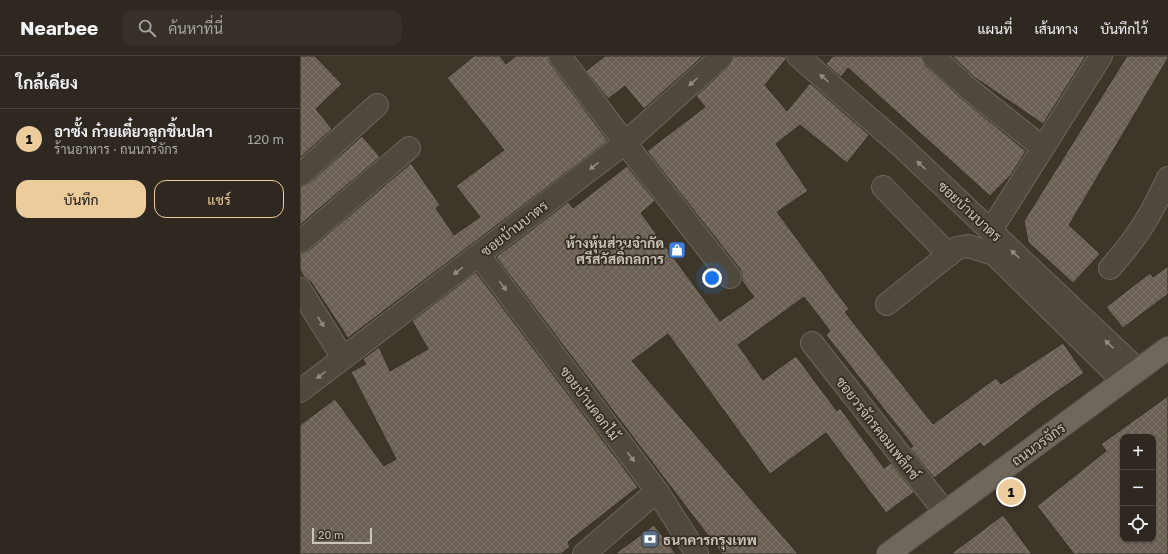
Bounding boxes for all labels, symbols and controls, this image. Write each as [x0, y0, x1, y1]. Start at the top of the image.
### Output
search box [122, 10, 402, 46]
text: Nearbee [20, 16, 98, 39]
icon: search [136, 17, 158, 39]
text: ค้นหาที่นี่ [168, 19, 223, 37]
text: แผนที่ [977, 20, 1012, 37]
text: เส้นทาง [1034, 20, 1078, 37]
text: บันทึกไว้ [1100, 20, 1148, 37]
text: ใกล้เคียง [16, 72, 78, 93]
one-way arrow [819, 74, 828, 83]
one-way arrow [688, 77, 698, 87]
text: อาซั้ง ก๋วยเตี๋ยวลูกชิ้นปลา [54, 122, 213, 140]
text: 1 [26, 131, 32, 147]
text: 120 m [247, 131, 284, 147]
text: ร้านอาหาร · ถนนวรจักร [54, 141, 178, 157]
one-way arrow [915, 160, 926, 169]
one-way arrow [589, 162, 600, 171]
street label: ซอยบ้านบาตร [935, 177, 1005, 245]
button: บันทึก [16, 180, 146, 218]
button: แชร์ [154, 180, 284, 218]
street label: ซอยบ้านบาตร [477, 196, 551, 260]
place label: ห้างหุ้นส่วนจำกัด ศรีสวัสดิ์กลการ [566, 234, 664, 267]
shop icon: ห้างหุ้นส่วนจำกัด ศรีสวัสดิ์กลการ [667, 240, 687, 260]
one-way arrow [1010, 249, 1020, 259]
one-way arrow [452, 267, 463, 275]
your location [702, 268, 722, 288]
one-way arrow [499, 281, 507, 292]
one-way arrow [317, 317, 325, 328]
one-way arrow [1104, 339, 1114, 348]
street label: ซอยบ้านดอกไม้ [557, 363, 624, 444]
one-way arrow [315, 371, 326, 380]
street label: ซอยวรจักรคอมเพล็กซ์ [833, 373, 923, 483]
street label: ถนนวรจักร [1008, 419, 1068, 469]
map controls [1120, 434, 1156, 542]
button: + [1120, 434, 1156, 470]
one-way arrow [627, 452, 635, 463]
button: − [1120, 470, 1156, 506]
pin: 1 [998, 477, 1024, 507]
button: locate [1120, 506, 1156, 542]
scale bar [312, 526, 372, 545]
text: 20 m [318, 528, 344, 541]
bank icon: ธนาคารกรุงเทพ [640, 529, 660, 549]
place label: ธนาคารกรุงเทพ [663, 531, 757, 551]

